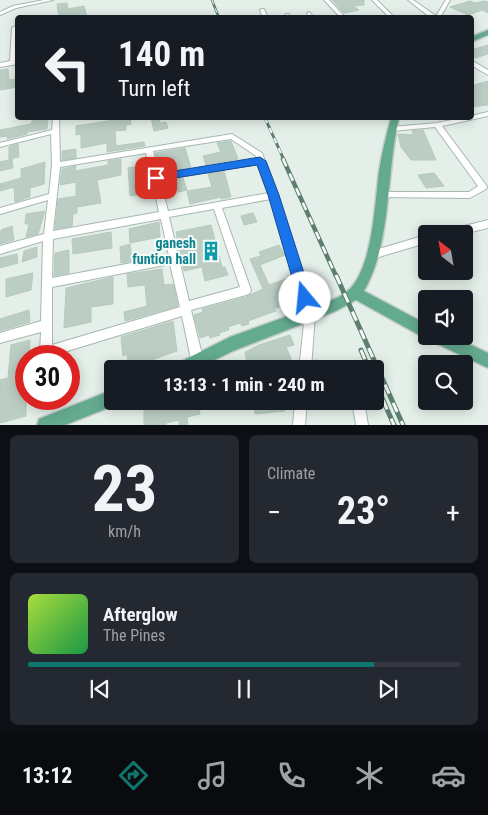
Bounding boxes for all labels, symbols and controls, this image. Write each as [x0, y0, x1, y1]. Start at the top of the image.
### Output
text: 140 m [118, 34, 205, 75]
icon: left [35, 35, 100, 100]
text: Turn left [118, 76, 190, 101]
pin [135, 157, 177, 199]
icon: arrive [142, 164, 170, 192]
north arrow [418, 225, 472, 280]
map controls [418, 225, 473, 410]
place label: ganesh funtion hall [132, 235, 196, 267]
building icon: ganesh funtion hall [200, 240, 222, 262]
position arrow [278, 271, 330, 323]
button: sound [418, 290, 473, 345]
speed limit sign: 30 [15, 345, 80, 410]
button: search [418, 355, 473, 410]
text: 13:13 · 1 min · 240 m [163, 373, 325, 396]
text: 23 [92, 451, 157, 527]
text: Climate [267, 464, 315, 483]
text: 23° [337, 489, 390, 533]
text: − [267, 496, 281, 529]
text: + [446, 496, 460, 529]
text: km/h [108, 522, 141, 541]
text: Afterglow [103, 603, 177, 626]
text: The Pines [103, 626, 165, 645]
icon: previous [86, 675, 114, 703]
icon: pause [230, 675, 258, 703]
icon: next [374, 675, 402, 703]
icon: directions [116, 758, 151, 793]
icon: music [195, 758, 230, 793]
icon: phone [274, 758, 309, 793]
icon: climate [352, 758, 387, 793]
icon: car [431, 758, 466, 793]
text: 13:12 [22, 763, 72, 788]

